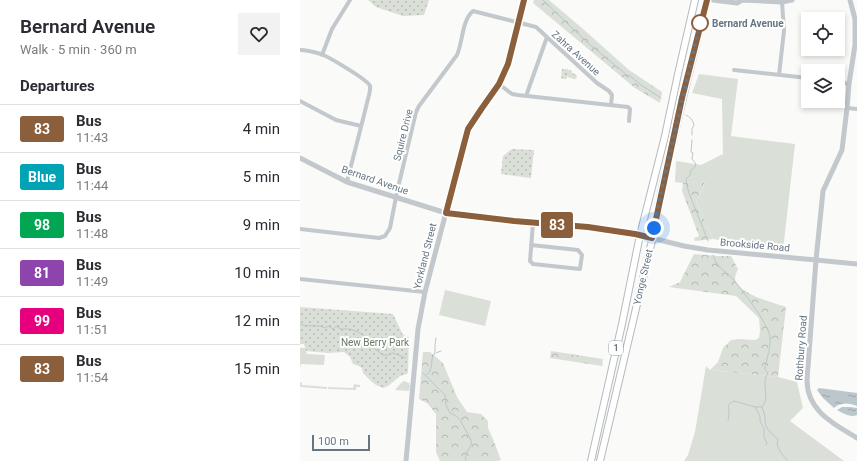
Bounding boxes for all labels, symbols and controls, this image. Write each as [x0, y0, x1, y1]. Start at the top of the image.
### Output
map controls [801, 12, 845, 108]
button: locate [801, 12, 845, 56]
button: heart [238, 13, 280, 55]
marker: Bernard Avenue [691, 14, 709, 32]
text: Bernard Avenue [20, 15, 155, 38]
place label: Bernard Avenue [712, 18, 784, 29]
street label: Zahra Avenue [550, 29, 602, 77]
text: Walk · 5 min · 360 m [20, 42, 137, 57]
button: layers [801, 64, 845, 108]
text: Departures [20, 77, 95, 95]
street label: Squire Drive [391, 108, 415, 162]
text: Bus [76, 112, 102, 130]
text: 4 min [243, 120, 280, 138]
text: 83 [34, 121, 50, 137]
text: 11:43 [76, 130, 108, 145]
text: Bus [76, 160, 102, 178]
street label: Bernard Avenue [340, 163, 410, 197]
text: 5 min [243, 168, 280, 186]
text: Blue [28, 169, 56, 185]
text: 11:44 [76, 178, 108, 193]
text: Bus [76, 208, 102, 226]
line badge: 83 [539, 212, 575, 238]
text: 9 min [243, 216, 280, 234]
text: 98 [34, 217, 50, 233]
text: 83 [549, 217, 565, 233]
your location [644, 218, 664, 238]
street label: Yorkland Street [411, 222, 439, 290]
text: 11:48 [76, 226, 108, 241]
street label: Brookside Road [720, 236, 790, 254]
street label: Yonge Street [631, 248, 655, 306]
text: Bus [76, 256, 102, 274]
text: 10 min [234, 264, 280, 282]
text: 81 [34, 265, 50, 281]
text: 11:49 [76, 274, 108, 289]
text: Bus [76, 304, 102, 322]
text: 12 min [234, 312, 280, 330]
text: 99 [34, 313, 50, 329]
street label: Rothbury Road [793, 315, 809, 381]
text: 11:51 [76, 322, 108, 337]
park label: New Berry Park [341, 337, 410, 348]
road number: 1 [609, 341, 623, 355]
text: Bus [76, 352, 102, 370]
text: 15 min [234, 360, 280, 378]
text: 83 [34, 361, 50, 377]
text: 11:54 [76, 370, 108, 385]
scale bar [312, 433, 370, 452]
text: 100 m [318, 435, 349, 448]

